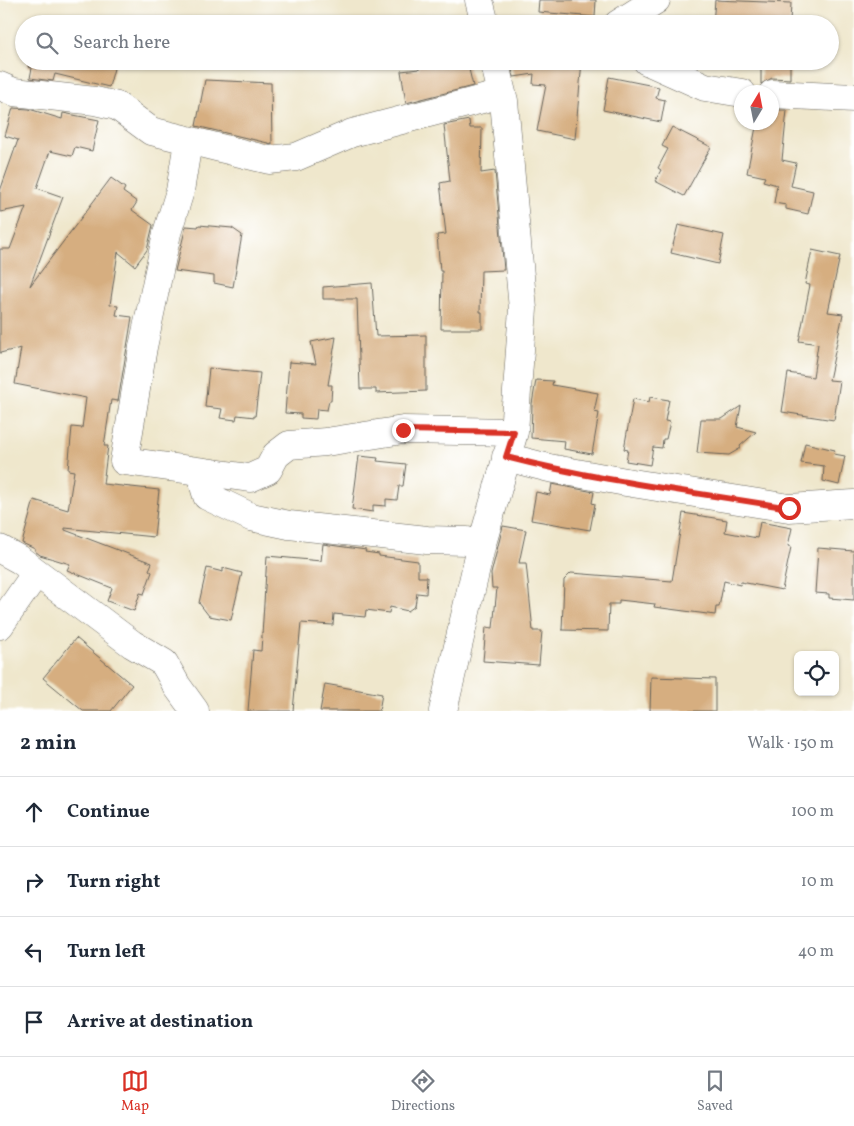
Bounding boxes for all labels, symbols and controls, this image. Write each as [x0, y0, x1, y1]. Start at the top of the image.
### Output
search box [15, 15, 839, 70]
icon: search [33, 29, 61, 57]
text: Search here [73, 30, 170, 56]
north arrow [734, 85, 779, 130]
route end [392, 419, 415, 442]
route start [778, 497, 801, 520]
map controls [794, 651, 839, 696]
button: locate [794, 651, 839, 696]
text: 2 min [20, 729, 77, 758]
text: Walk · 150 m [748, 733, 834, 755]
icon: ahead [20, 798, 48, 826]
text: Continue [67, 799, 150, 825]
text: 100 m [791, 801, 834, 823]
icon: right [20, 868, 48, 896]
text: Turn right [67, 869, 160, 895]
text: 10 m [801, 871, 834, 893]
icon: left [20, 938, 48, 966]
text: Turn left [67, 939, 146, 965]
text: 40 m [798, 941, 834, 963]
icon: arrive [20, 1008, 48, 1036]
text: Arrive at destination [67, 1009, 253, 1035]
tab: Map [121, 1067, 149, 1116]
tab: Directions [391, 1067, 455, 1116]
tab: Saved [697, 1067, 733, 1116]

